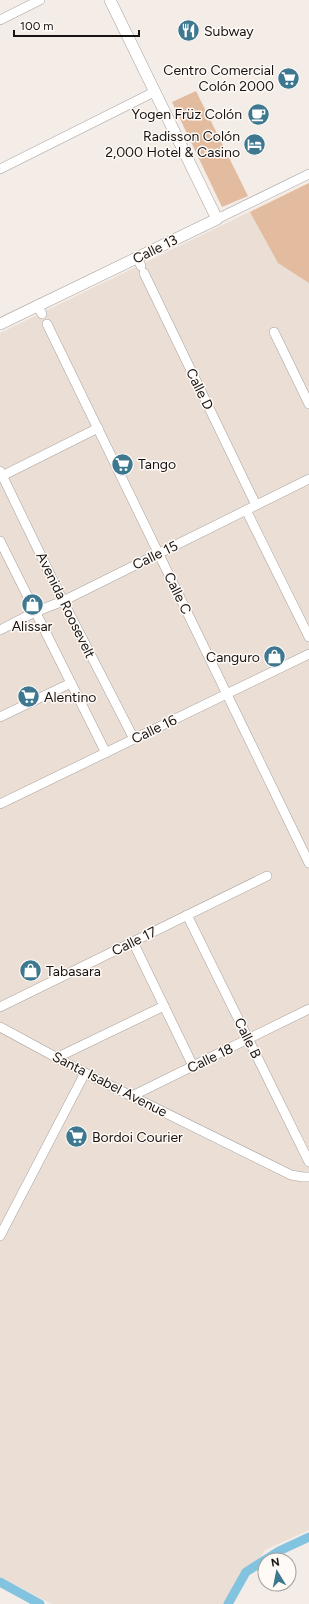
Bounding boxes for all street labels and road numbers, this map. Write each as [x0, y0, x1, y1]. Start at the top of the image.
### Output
street label: Calle 13 [130, 231, 180, 268]
street label: Calle D [182, 366, 217, 413]
street label: Calle 15 [130, 537, 181, 574]
street label: Avenida Roosevelt [32, 549, 99, 661]
street label: Calle C [160, 569, 195, 617]
street label: Calle 16 [129, 711, 180, 748]
street label: Calle 17 [109, 923, 160, 960]
street label: Calle B [230, 1015, 265, 1061]
street label: Calle 18 [185, 1040, 236, 1077]
street label: Santa Isabel Avenue [50, 1048, 170, 1121]

